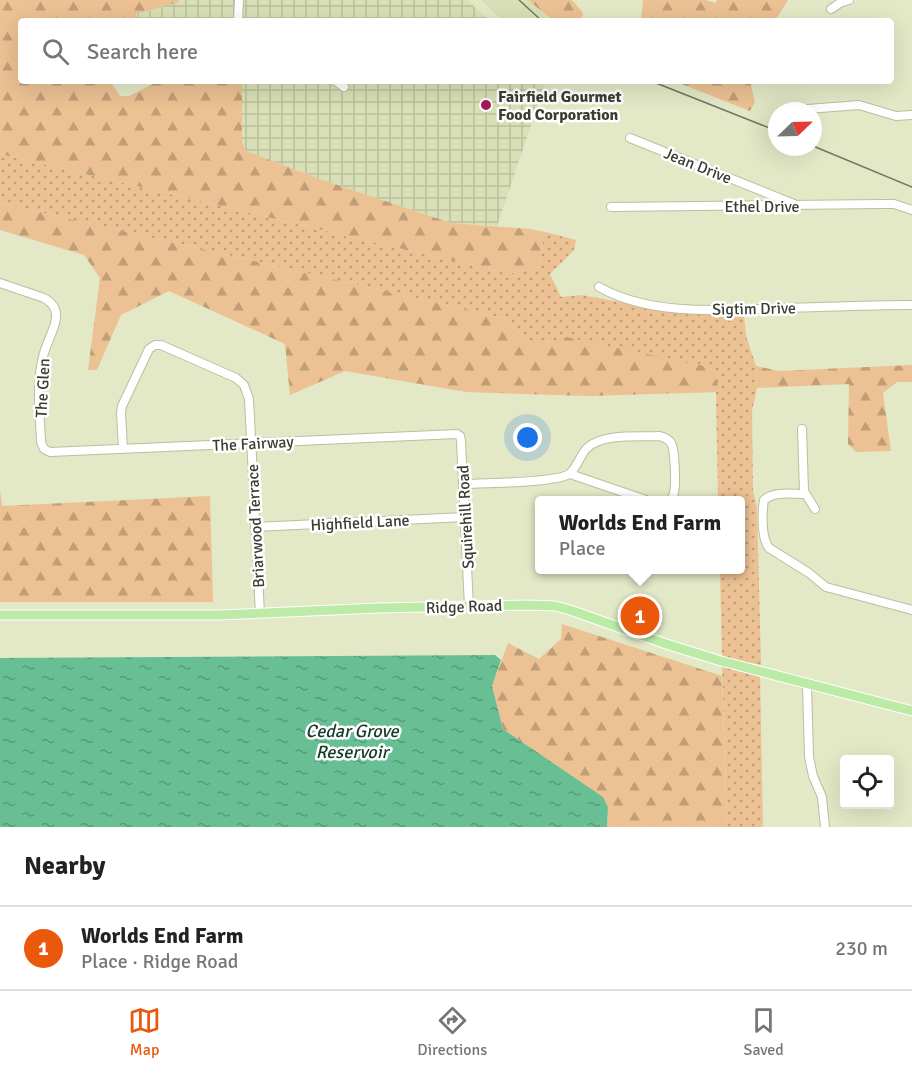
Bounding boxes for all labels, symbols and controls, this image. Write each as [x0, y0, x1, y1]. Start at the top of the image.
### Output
search box [18, 18, 894, 84]
icon: search [39, 35, 72, 68]
text: Search here [87, 38, 198, 65]
place label: Fairfield Gourmet Food Corporation [498, 87, 621, 125]
marker: Fairfield Gourmet Food Corporation [479, 98, 493, 112]
north arrow [768, 102, 822, 156]
street label: Jean Drive [661, 143, 734, 189]
street label: Ethel Drive [724, 197, 800, 217]
street label: Sigtim Drive [712, 298, 796, 320]
street label: The Glen [31, 358, 55, 418]
your location [513, 423, 542, 452]
street label: The Fairway [212, 432, 295, 456]
street label: Briarwood Terrace [243, 464, 269, 588]
street label: Squirehill Road [453, 464, 479, 569]
popup [535, 496, 745, 574]
text: Worlds End Farm [559, 509, 721, 536]
street label: Highfield Lane [310, 510, 410, 536]
text: Place [559, 536, 605, 561]
pin: 1 [620, 594, 660, 638]
street label: Ridge Road [425, 596, 503, 618]
water label: Cedar Grove Reservoir [306, 720, 399, 763]
map controls [840, 755, 894, 809]
button: locate [840, 755, 894, 809]
text: Nearby [24, 850, 105, 882]
text: Worlds End Farm [81, 922, 244, 949]
text: 1 [38, 936, 49, 961]
text: 230 m [835, 936, 888, 961]
text: Place · Ridge Road [81, 949, 238, 974]
tab: Map [128, 1004, 161, 1060]
tab: Directions [417, 1004, 487, 1060]
tab: Saved [744, 1004, 784, 1060]

